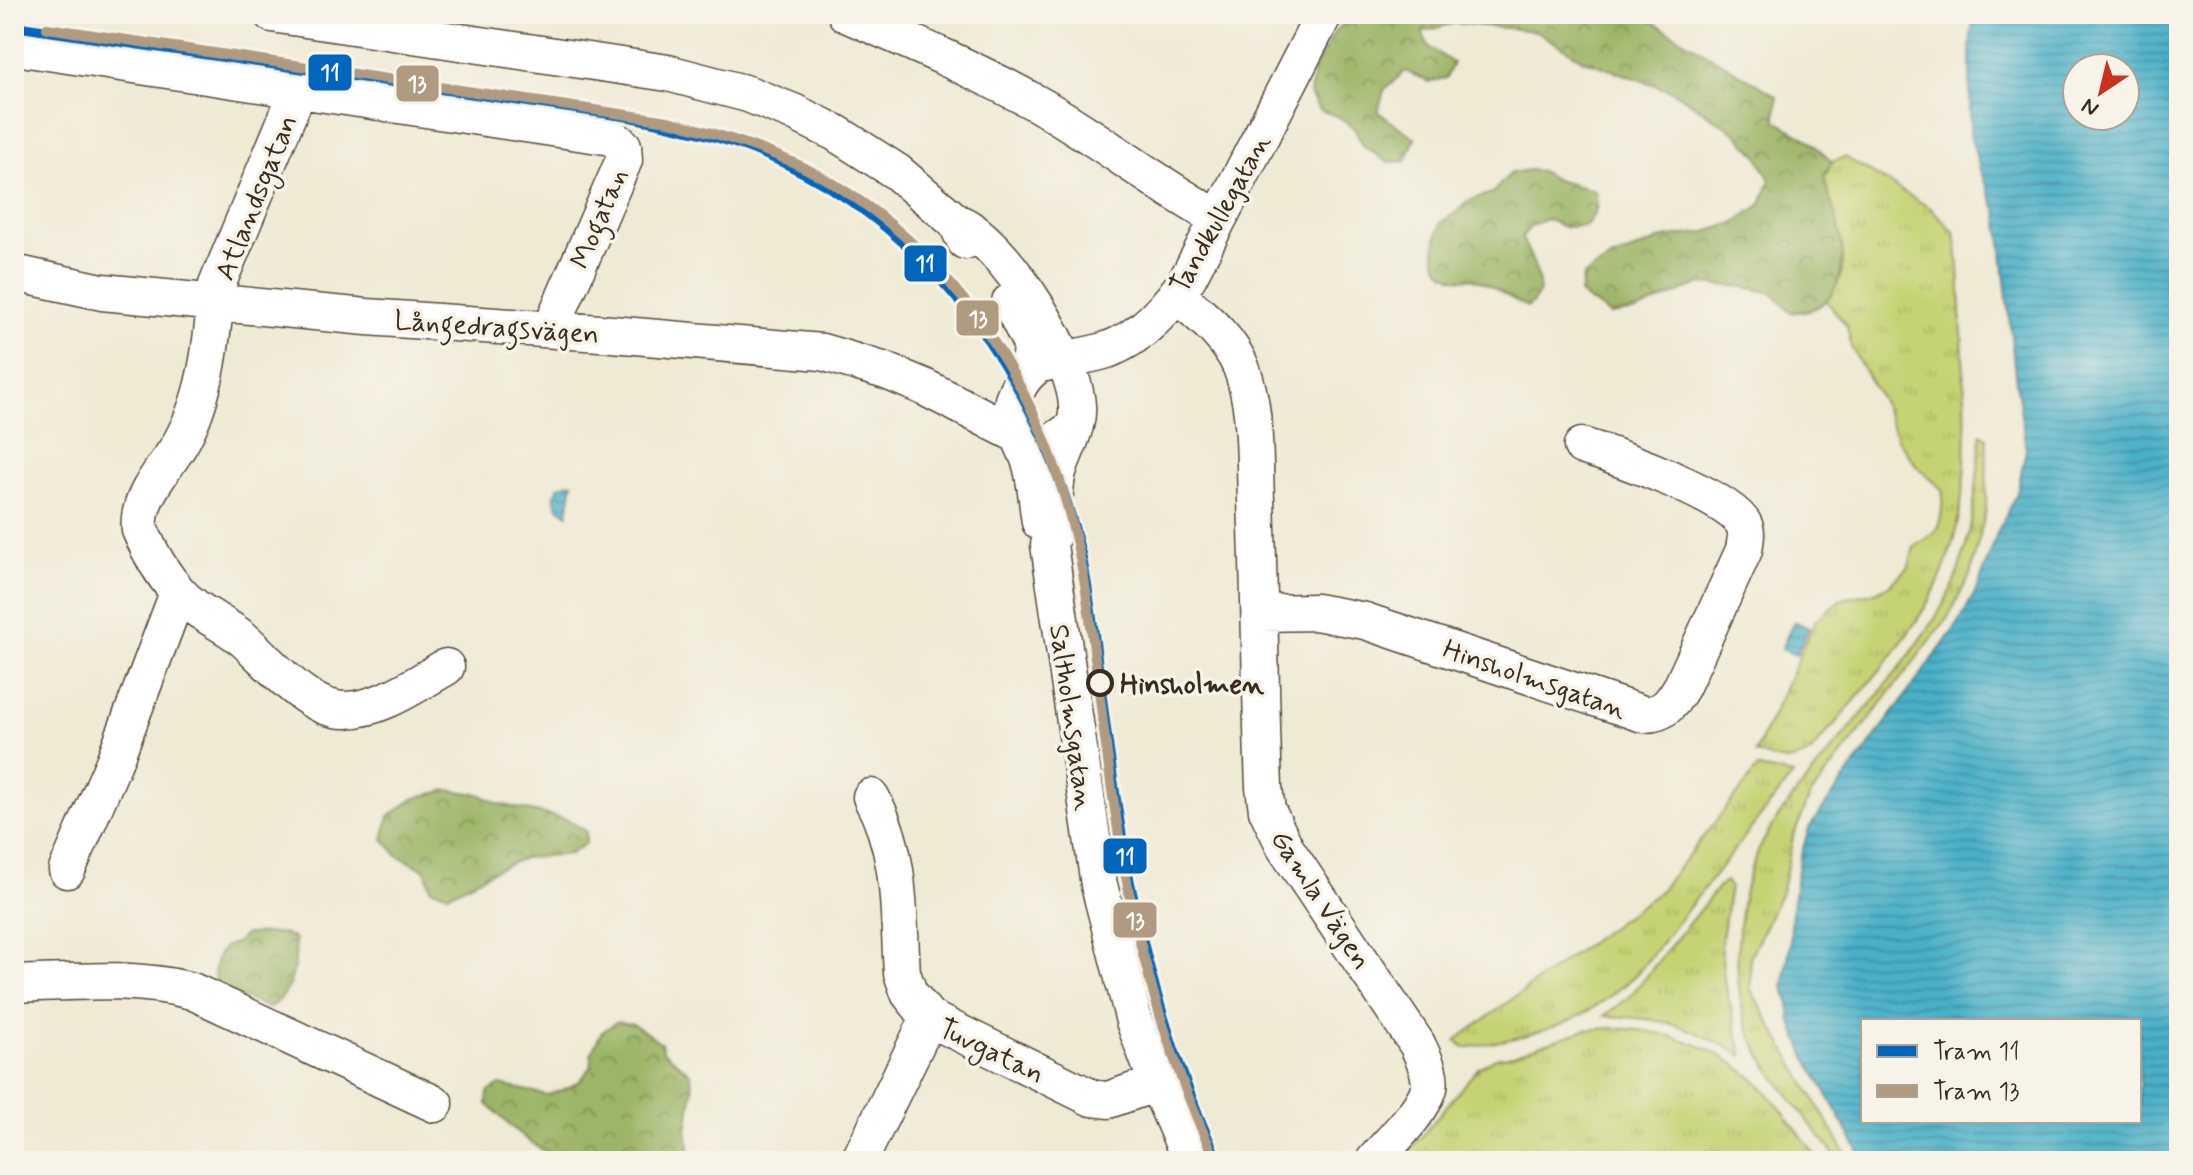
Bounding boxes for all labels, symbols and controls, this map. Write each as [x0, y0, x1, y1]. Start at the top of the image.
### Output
north arrow [2061, 52, 2141, 132]
line badge: 11 [307, 53, 353, 92]
text: 11 [320, 60, 340, 88]
line badge: 13 [395, 64, 440, 103]
text: 13 [407, 71, 427, 99]
text: N [2077, 91, 2105, 122]
street label: Atlandsgatan [207, 110, 309, 287]
street label: Tandkullegatan [1162, 128, 1280, 301]
street label: Mogatan [563, 163, 641, 276]
line badge: 11 [903, 244, 948, 283]
text: 11 [915, 251, 935, 279]
line badge: 13 [955, 299, 1000, 337]
street label: Långedragsvägen [393, 303, 600, 357]
text: 13 [968, 306, 988, 334]
street label: Saltholmsgatan [1039, 622, 1102, 813]
street label: Hinsholmsgatan [1438, 632, 1631, 729]
place label: Hinsholmen [1120, 667, 1265, 704]
marker: Hinsholmen [1087, 670, 1113, 696]
street label: Gamla Vägen [1261, 823, 1379, 977]
line badge: 11 [1102, 837, 1148, 875]
text: 11 [1115, 844, 1135, 872]
line badge: 13 [1112, 901, 1158, 939]
text: 13 [1125, 908, 1145, 936]
street label: Tuvgatan [931, 1011, 1050, 1096]
legend [1861, 1019, 2141, 1123]
text: Tram 11 [1933, 1037, 2020, 1068]
text: Tram 13 [1933, 1077, 2019, 1108]

